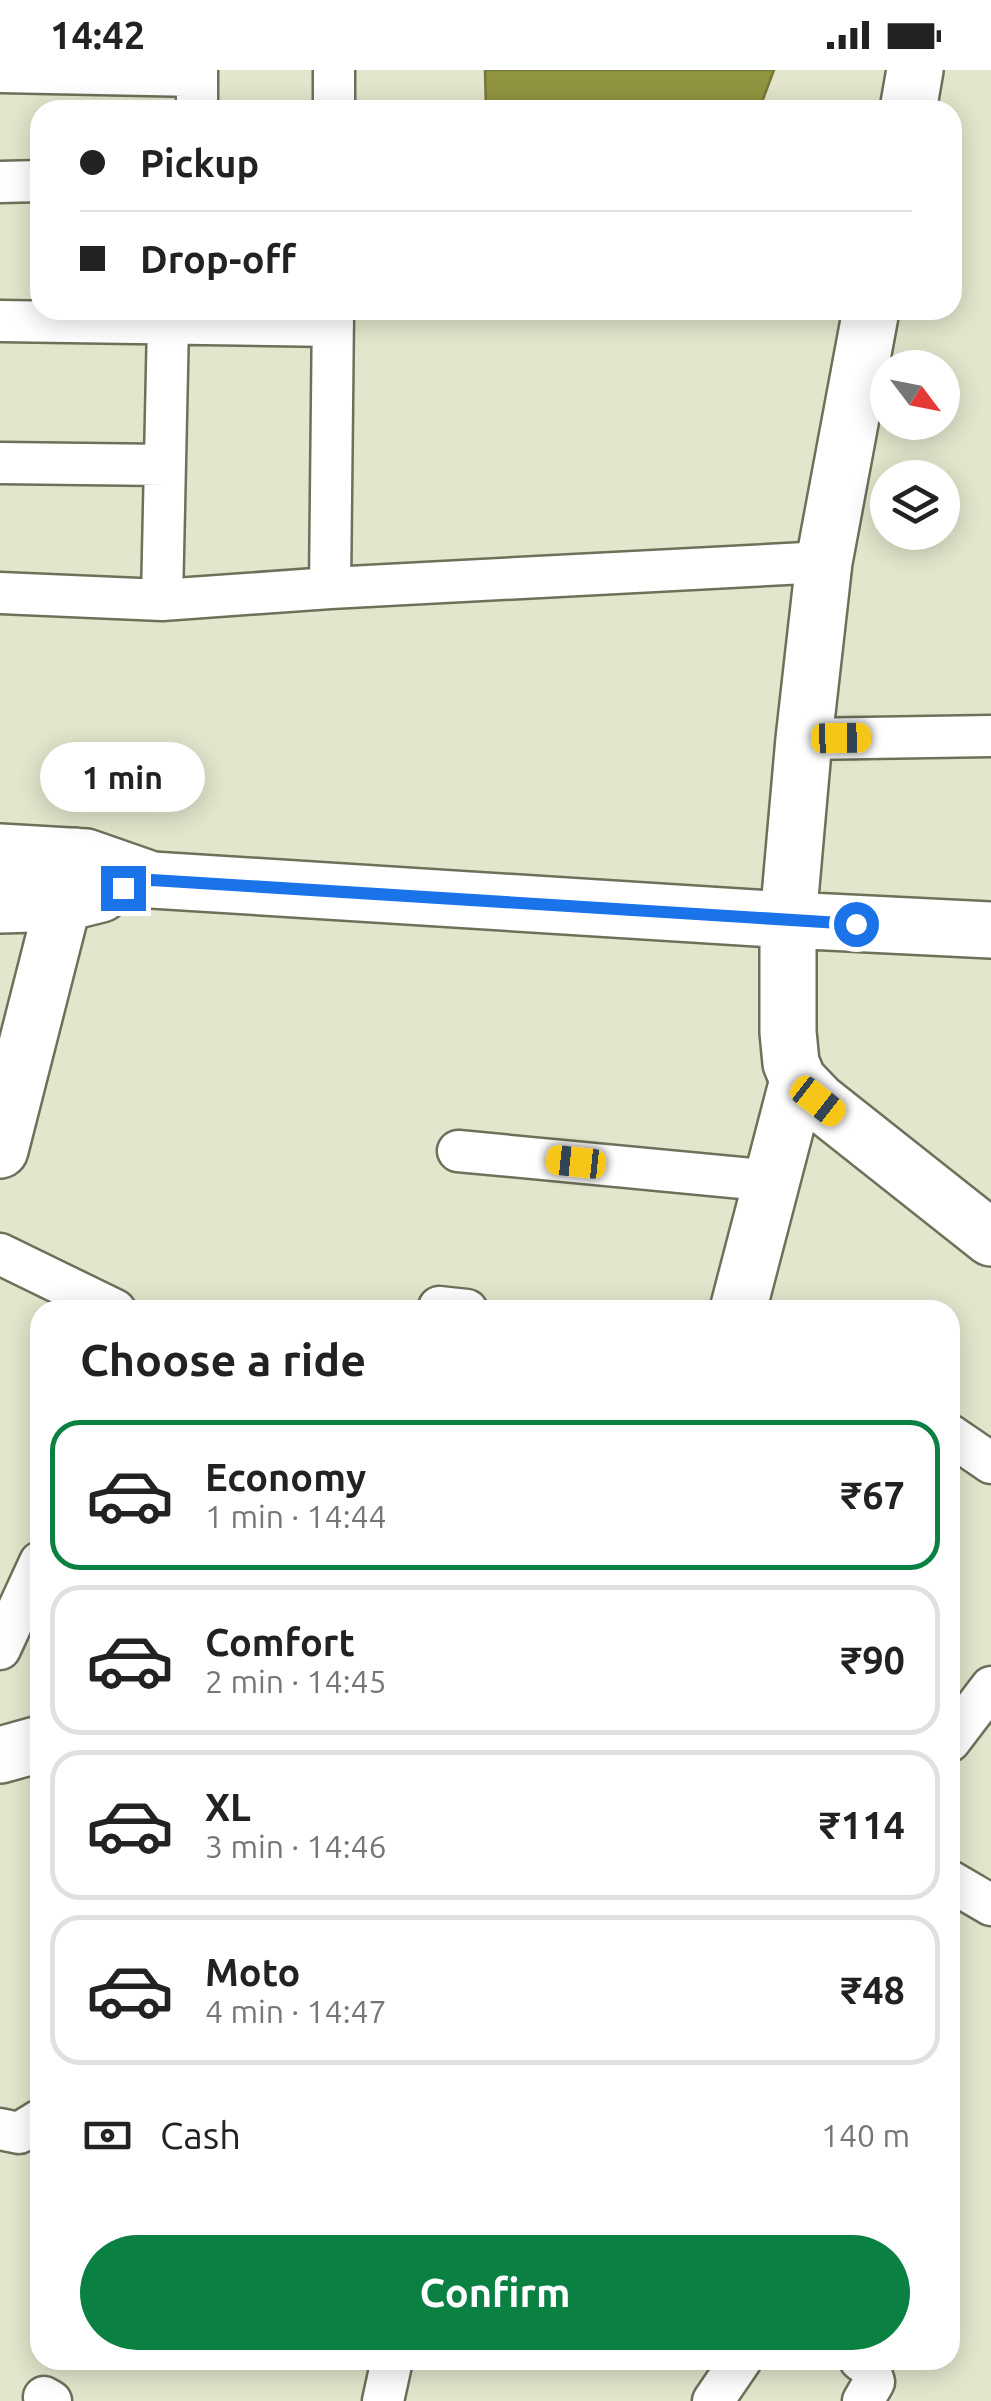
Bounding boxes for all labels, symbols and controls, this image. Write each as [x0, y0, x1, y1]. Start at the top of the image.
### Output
text: 14:42 [50, 14, 145, 56]
text: Pickup [140, 142, 259, 184]
text: Drop-off [140, 238, 296, 280]
north arrow [870, 350, 960, 440]
map controls [870, 350, 960, 550]
button: layers [870, 460, 960, 550]
car [811, 722, 871, 754]
callout: 1 min [41, 743, 206, 813]
text: 1 min [82, 759, 163, 795]
route end [101, 866, 146, 911]
route start [834, 902, 879, 947]
car [785, 1071, 851, 1131]
car [545, 1144, 607, 1180]
text: Choose a ride [80, 1334, 366, 1385]
icon: car [85, 1450, 175, 1540]
text: Economy [205, 1456, 366, 1498]
text: ₹67 [841, 1474, 905, 1516]
text: 1 min · 14:44 [205, 1498, 387, 1534]
icon: car [85, 1615, 175, 1705]
text: Comfort [205, 1621, 355, 1663]
text: ₹90 [841, 1639, 905, 1681]
text: 2 min · 14:45 [205, 1663, 387, 1699]
icon: car [85, 1780, 175, 1870]
text: XL [205, 1786, 251, 1828]
text: ₹114 [819, 1804, 905, 1846]
text: 3 min · 14:46 [205, 1828, 387, 1864]
icon: car [85, 1945, 175, 2035]
text: Moto [205, 1951, 300, 1993]
text: ₹48 [841, 1969, 905, 2011]
text: 4 min · 14:47 [205, 1993, 387, 2029]
icon: cash [80, 2108, 135, 2163]
text: Cash [160, 2114, 241, 2156]
text: 140 m [821, 2117, 910, 2153]
button: Confirm [80, 2235, 910, 2350]

